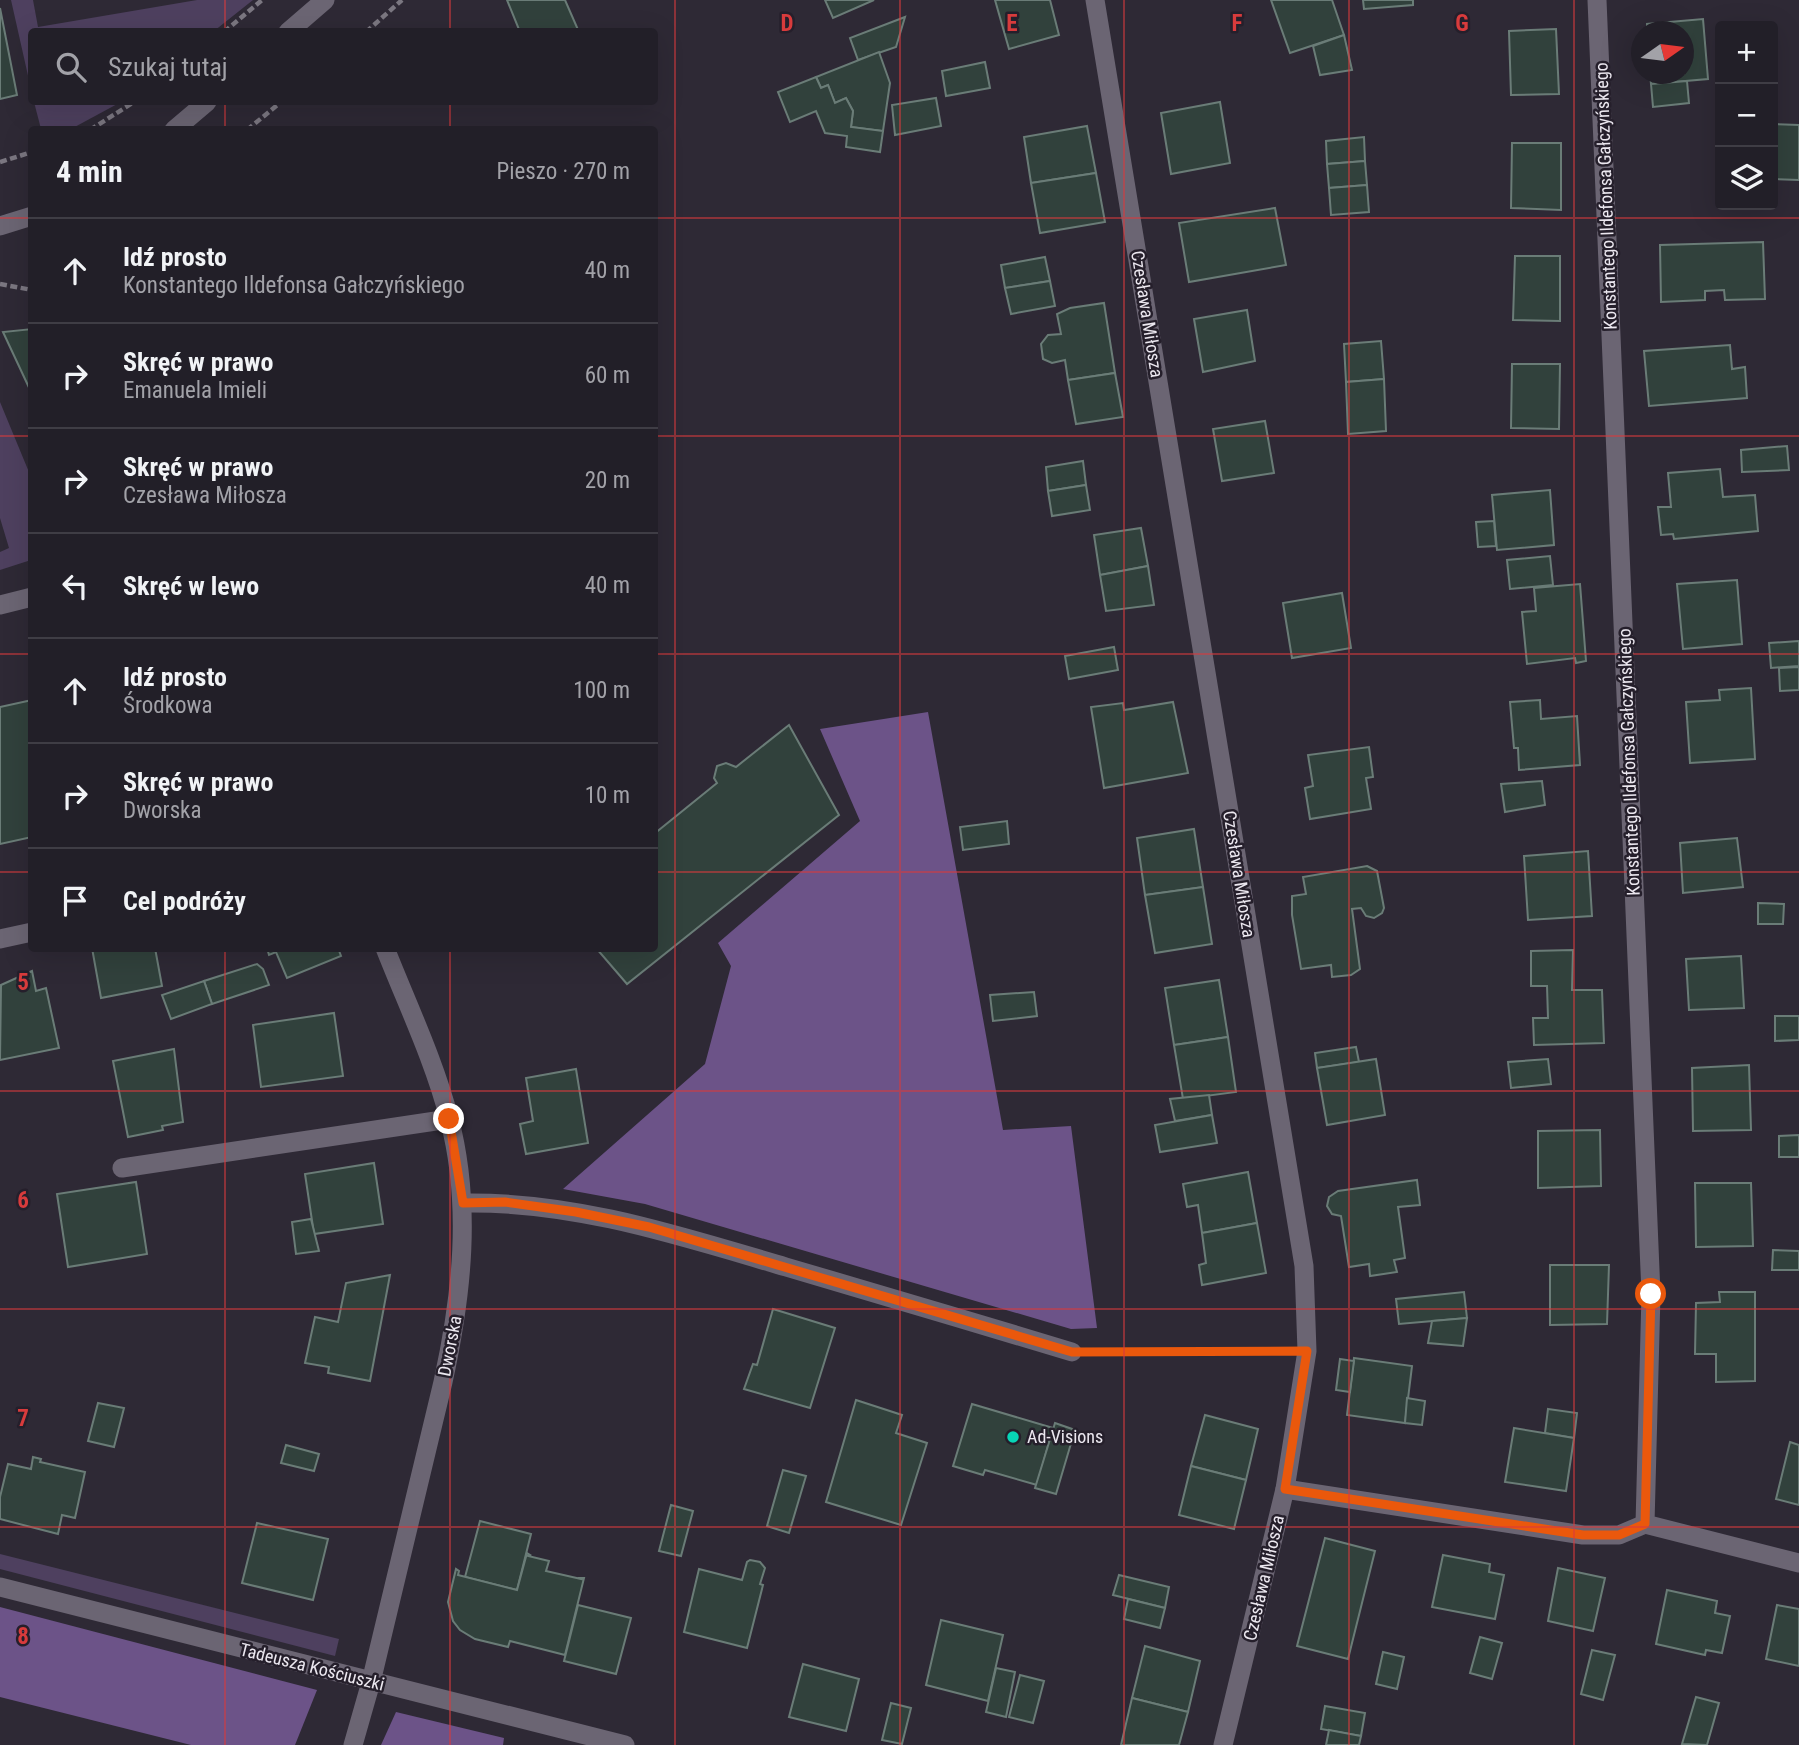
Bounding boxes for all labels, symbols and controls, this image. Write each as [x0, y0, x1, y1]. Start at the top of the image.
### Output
text: D [781, 10, 794, 37]
text: E [1006, 10, 1018, 37]
text: F [1232, 10, 1243, 37]
text: G [1455, 10, 1469, 37]
north arrow [1631, 21, 1694, 84]
map controls [1715, 21, 1778, 210]
button: + [1715, 21, 1778, 84]
search box [28, 28, 658, 105]
icon: search [52, 48, 90, 86]
text: Szukaj tutaj [108, 52, 228, 82]
street label: Konstantego Ildefonsa Gałczyńskiego [1590, 62, 1621, 330]
button: − [1715, 84, 1778, 147]
button: layers [1715, 147, 1778, 210]
text: 4 min [56, 154, 123, 189]
text: Pieszo · 270 m [496, 158, 630, 185]
text: Idź prosto [123, 242, 227, 272]
street label: Czesława Miłosza [1127, 249, 1168, 379]
icon: ahead [56, 252, 94, 290]
text: 40 m [585, 257, 630, 284]
text: Konstantego Ildefonsa Gałczyńskiego [123, 272, 465, 299]
text: Skręć w prawo [123, 347, 273, 377]
icon: right [56, 357, 94, 395]
text: 60 m [585, 362, 630, 389]
text: Emanuela Imieli [123, 377, 267, 404]
text: Skręć w prawo [123, 452, 273, 482]
icon: right [56, 462, 94, 500]
text: 20 m [585, 467, 630, 494]
text: Czesława Miłosza [123, 482, 287, 509]
icon: left [56, 567, 94, 605]
text: Skręć w lewo [123, 571, 259, 601]
text: 40 m [585, 572, 630, 599]
street label: Konstantego Ildefonsa Gałczyńskiego [1613, 628, 1644, 896]
text: Idź prosto [123, 662, 227, 692]
icon: ahead [56, 672, 94, 710]
text: 100 m [573, 677, 630, 704]
text: Środkowa [123, 692, 213, 719]
text: Skręć w prawo [123, 767, 273, 797]
icon: right [56, 777, 94, 815]
text: 10 m [585, 782, 630, 809]
text: Dworska [123, 797, 202, 824]
street label: Czesława Miłosza [1219, 809, 1260, 939]
icon: arrive [56, 882, 94, 920]
text: Cel podróży [123, 886, 246, 916]
text: 5 [17, 969, 29, 996]
route end [433, 1103, 464, 1134]
text: 6 [17, 1187, 29, 1214]
route start [1635, 1278, 1666, 1309]
street label: Dworska [433, 1314, 466, 1378]
text: 7 [17, 1405, 29, 1432]
place label: Ad-Visions [1027, 1426, 1103, 1447]
marker: Ad-Visions [1005, 1429, 1021, 1445]
street label: Czesława Miłosza [1239, 1513, 1288, 1643]
text: 8 [17, 1623, 29, 1650]
street label: Tadeusza Kościuszki [238, 1638, 387, 1695]

